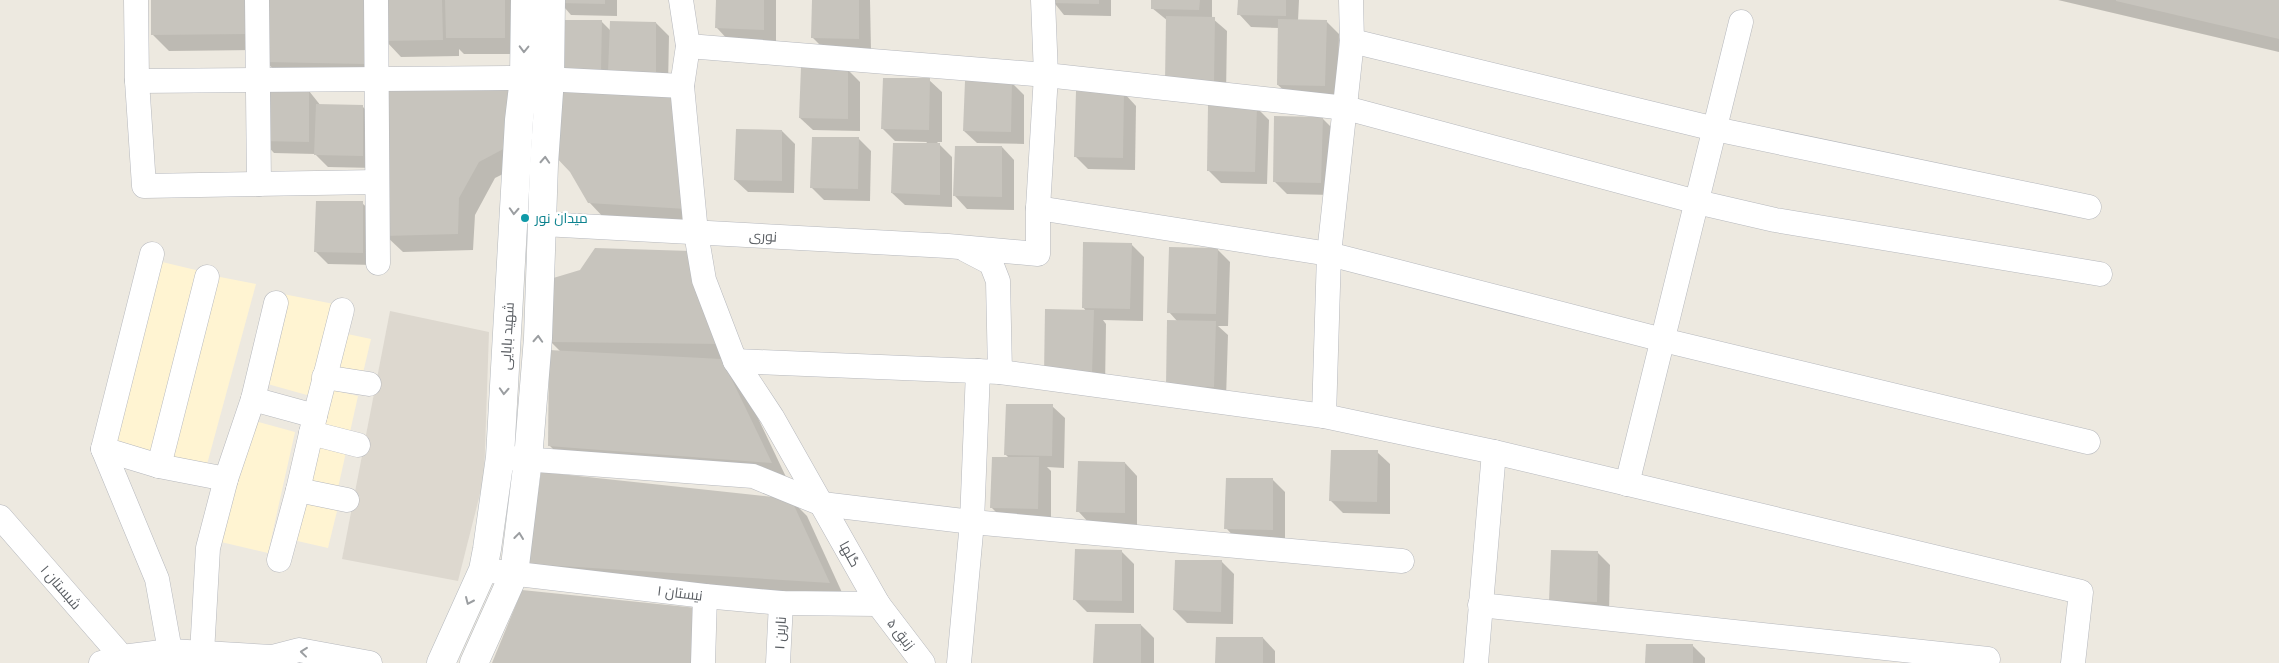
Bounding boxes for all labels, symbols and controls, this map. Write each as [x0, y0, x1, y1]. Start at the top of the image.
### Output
one-way arrow [519, 45, 529, 53]
one-way arrow [539, 155, 550, 163]
one-way arrow [508, 207, 519, 215]
place label: میدان نور [534, 210, 588, 227]
marker: میدان نور [519, 212, 531, 224]
street label: نوری [749, 227, 777, 246]
street label: شهید بابایی [497, 302, 518, 370]
one-way arrow [532, 335, 543, 343]
one-way arrow [498, 387, 509, 395]
one-way arrow [513, 532, 524, 540]
street label: گلها [836, 538, 864, 570]
street label: شبستان ۱ [37, 562, 85, 613]
street label: نیستان ۱ [656, 582, 704, 605]
one-way arrow [465, 596, 476, 605]
street label: زنبق ۵ [883, 615, 918, 653]
street label: نارین ۱ [771, 616, 790, 650]
one-way arrow [300, 647, 308, 658]

